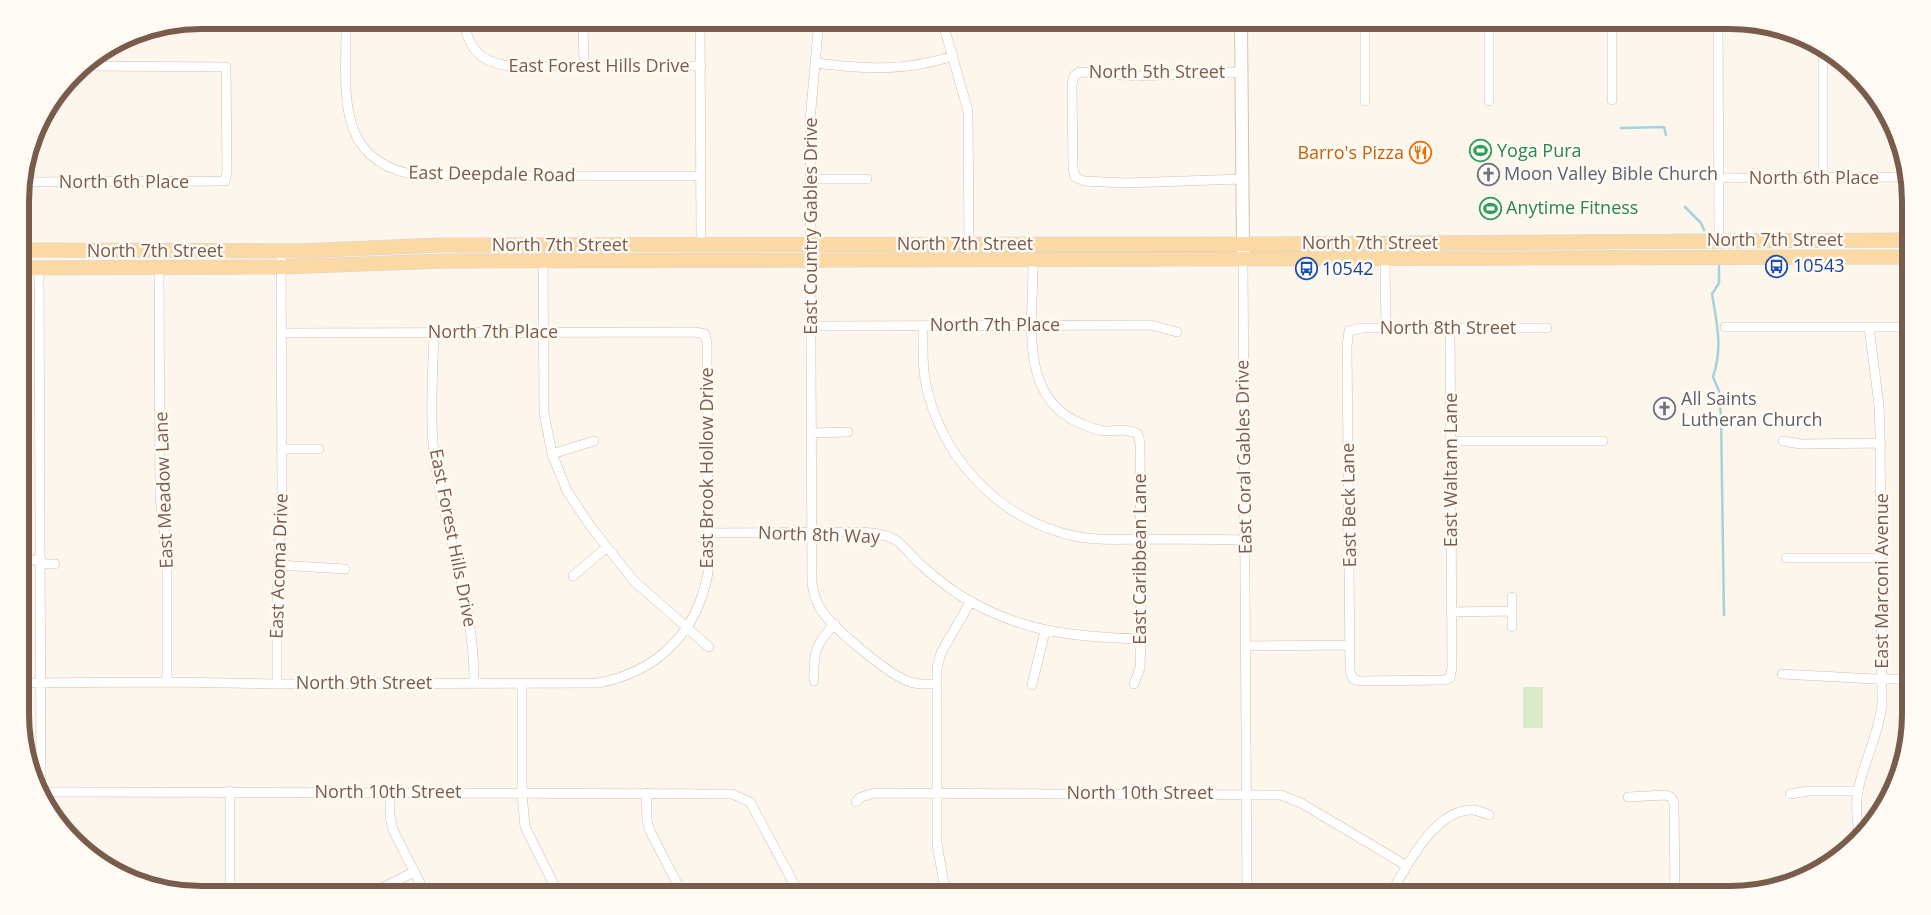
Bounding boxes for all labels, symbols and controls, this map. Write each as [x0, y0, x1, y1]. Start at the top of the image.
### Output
street label: East Forest Hills Drive [508, 53, 690, 77]
street label: North 5th Street [1089, 59, 1225, 83]
street label: East Country Gables Drive [798, 117, 822, 335]
place label: Yoga Pura [1497, 138, 1582, 162]
sports icon: Yoga Pura [1469, 139, 1493, 163]
place label: Barro's Pizza [1297, 140, 1404, 164]
restaurant icon: Barro's Pizza [1408, 141, 1432, 165]
street label: East Deepdale Road [408, 160, 576, 186]
place label: Moon Valley Bible Church [1504, 161, 1718, 185]
church icon: Moon Valley Bible Church [1476, 162, 1500, 186]
street label: North 6th Place [1749, 165, 1879, 189]
street label: North 6th Place [59, 169, 189, 193]
place label: Anytime Fitness [1506, 195, 1638, 219]
sports icon: Anytime Fitness [1478, 196, 1502, 220]
street label: North 7th Street [1707, 227, 1843, 251]
street label: North 7th Street [1302, 230, 1438, 254]
street label: North 7th Street [897, 231, 1033, 255]
street label: North 7th Street [492, 232, 628, 256]
street label: North 7th Street [87, 238, 223, 262]
place label: 10543 [1793, 253, 1844, 277]
bus stop icon: 10543 [1765, 254, 1789, 278]
place label: 10542 [1322, 256, 1373, 280]
bus stop icon: 10542 [1294, 257, 1318, 281]
street label: North 7th Place [930, 312, 1060, 336]
street label: North 8th Street [1380, 315, 1516, 339]
street label: North 7th Place [428, 319, 558, 343]
street label: East Coral Gables Drive [1229, 360, 1257, 554]
street label: East Brook Hollow Drive [694, 367, 718, 569]
place label: All Saints Lutheran Church [1681, 386, 1823, 431]
street label: East Waltann Lane [1438, 393, 1462, 547]
church icon: All Saints Lutheran Church [1653, 397, 1677, 421]
street label: East Meadow Lane [148, 411, 178, 569]
street label: East Beck Lane [1335, 442, 1361, 568]
street label: East Forest Hills Drive [425, 447, 483, 629]
street label: East Caribbean Lane [1127, 473, 1151, 645]
street label: East Acoma Drive [263, 493, 293, 639]
street label: East Marconi Avenue [1869, 493, 1893, 669]
street label: North 8th Way [758, 520, 881, 548]
street label: North 9th Street [296, 670, 432, 694]
street label: North 10th Street [315, 779, 461, 803]
street label: North 10th Street [1067, 780, 1213, 804]

